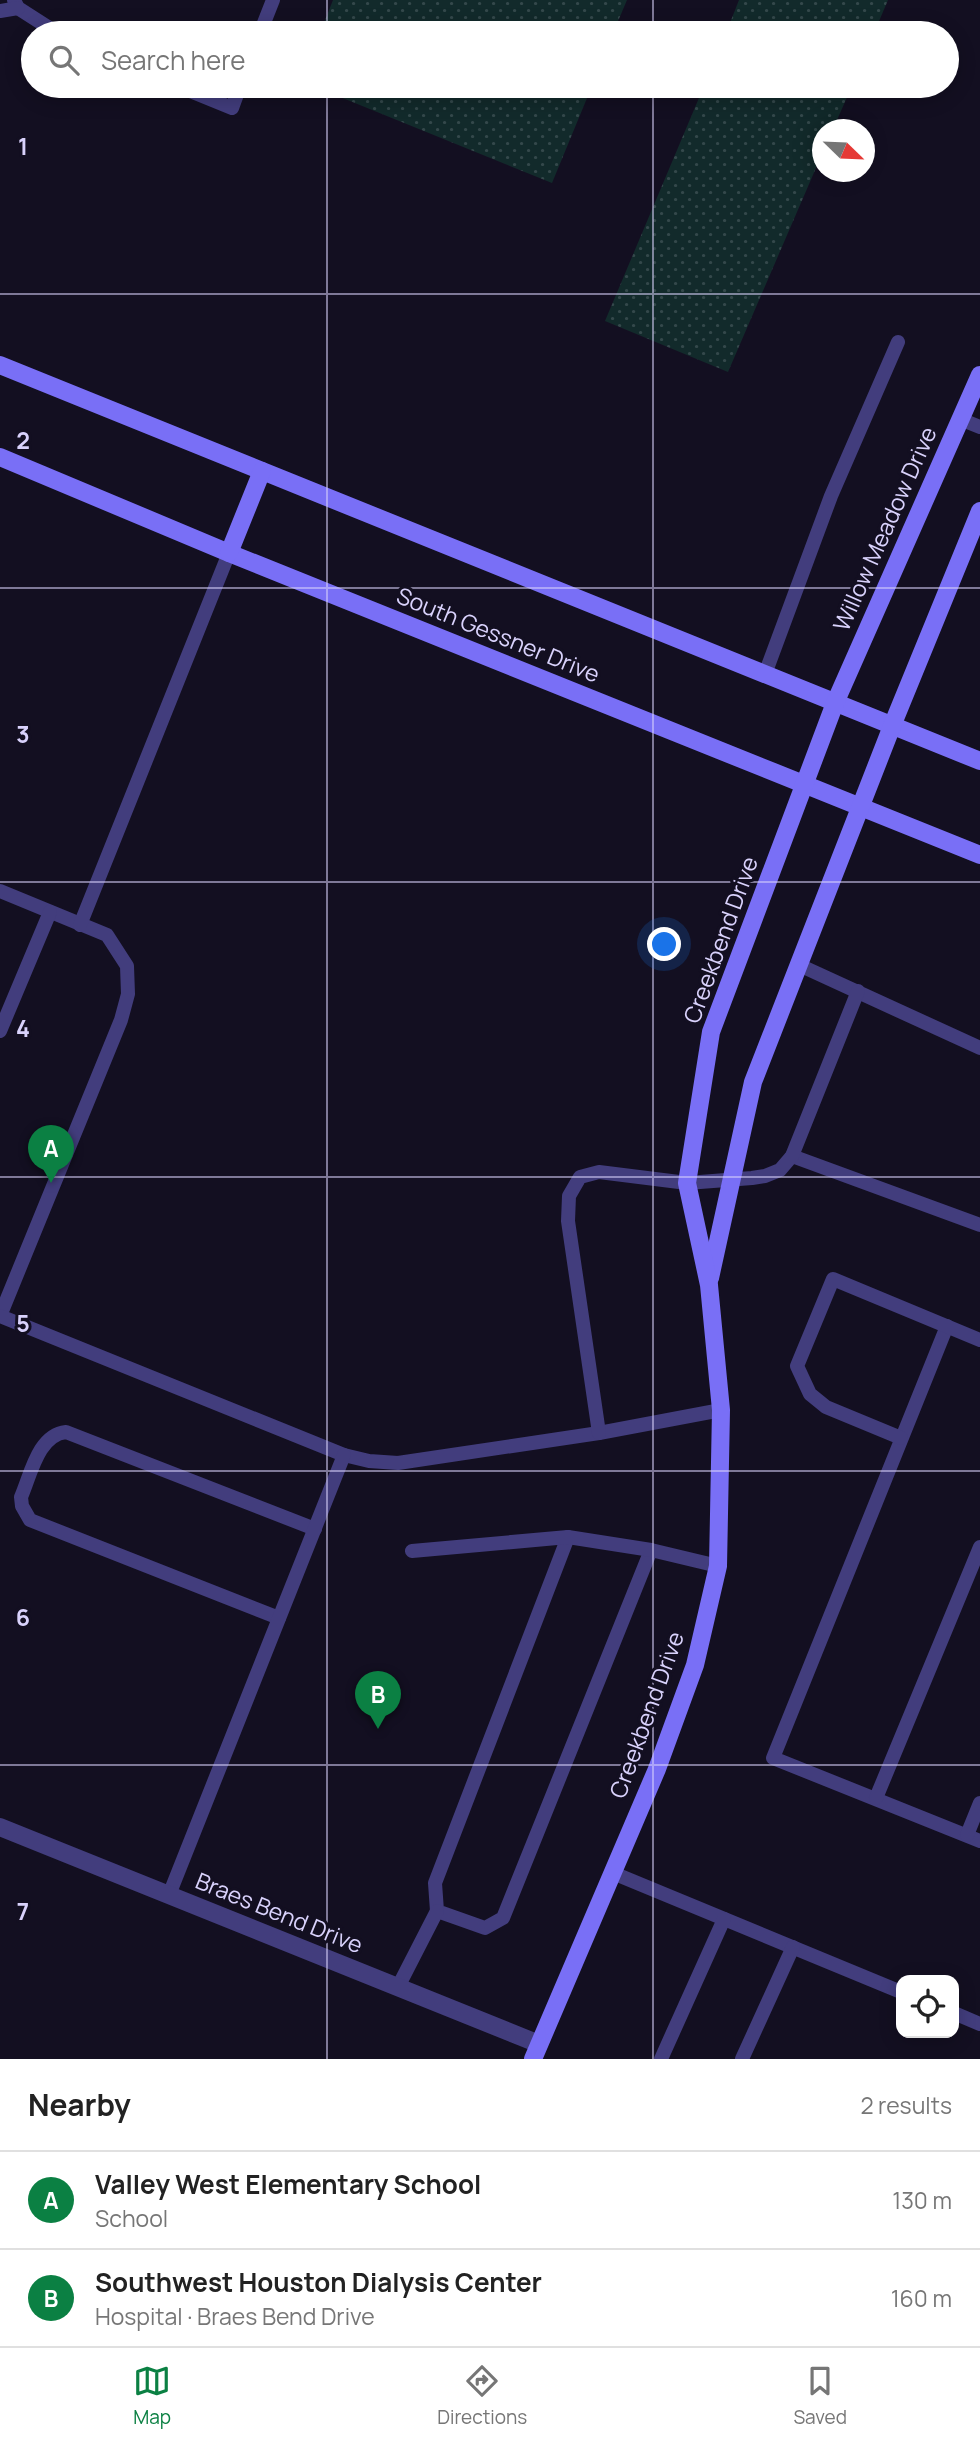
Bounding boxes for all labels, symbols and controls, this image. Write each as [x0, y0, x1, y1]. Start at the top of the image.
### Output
search box [21, 21, 959, 98]
icon: search [45, 41, 83, 79]
text: Search here [101, 42, 246, 78]
north arrow [812, 119, 875, 182]
text: 1 [18, 130, 28, 162]
street label: Willow Meadow Drive [825, 421, 944, 636]
text: 2 [16, 424, 30, 456]
street label: South Gessner Drive [392, 579, 605, 689]
text: 3 [16, 718, 30, 750]
street label: Creekbend Drive [675, 852, 765, 1027]
your location [647, 927, 681, 961]
text: 4 [16, 1012, 30, 1044]
pin: A [28, 1125, 74, 1183]
text: 5 [16, 1307, 30, 1339]
text: 6 [16, 1601, 30, 1633]
street label: Creekbend Drive [601, 1627, 691, 1802]
pin: B [355, 1671, 401, 1729]
street label: Braes Bend Drive [191, 1864, 368, 1960]
text: 7 [17, 1895, 29, 1927]
map controls [896, 1975, 959, 2038]
button: locate [896, 1975, 959, 2038]
text: Nearby [28, 2084, 131, 2125]
text: 2 results [860, 2089, 952, 2121]
text: Valley West Elementary School [95, 2166, 481, 2202]
text: A [43, 2184, 59, 2216]
text: 130 m [892, 2184, 952, 2216]
text: School [95, 2202, 168, 2234]
text: Southwest Houston Dialysis Center [95, 2264, 542, 2300]
text: B [44, 2282, 58, 2314]
text: 160 m [891, 2282, 952, 2314]
text: Hospital · Braes Bend Drive [95, 2300, 375, 2332]
tab: Map [133, 2362, 171, 2430]
tab: Directions [437, 2362, 527, 2430]
tab: Saved [793, 2362, 847, 2430]

